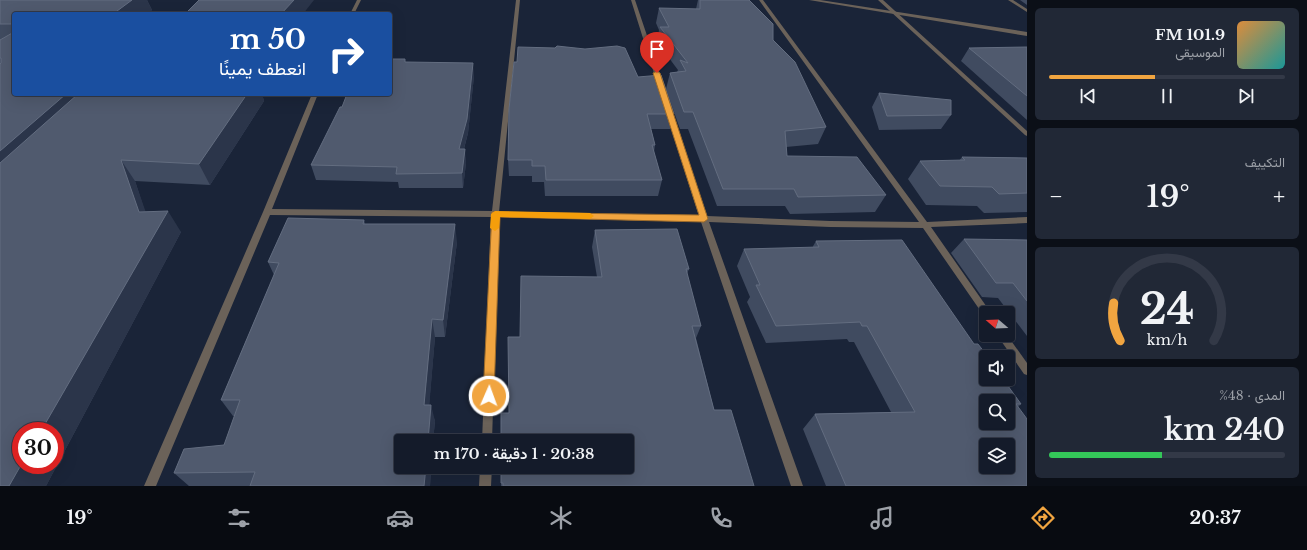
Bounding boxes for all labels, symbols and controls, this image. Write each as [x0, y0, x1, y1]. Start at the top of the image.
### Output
text: 50 m [230, 22, 306, 57]
text: 101.9 FM [1155, 25, 1225, 44]
icon: right [320, 28, 372, 80]
pin [640, 32, 674, 73]
icon: arrive [646, 38, 668, 60]
text: الموسيقى [1175, 44, 1225, 61]
text: انعطف يمينًا [219, 58, 306, 80]
icon: previous [1077, 85, 1099, 107]
icon: pause [1156, 85, 1178, 107]
icon: next [1235, 85, 1257, 107]
text: التكييف [1245, 154, 1285, 171]
text: 19° [1146, 178, 1190, 215]
text: − [1049, 183, 1063, 210]
text: + [1273, 183, 1285, 210]
text: 24 [1140, 284, 1194, 335]
north arrow [979, 306, 1015, 342]
map controls [979, 306, 1015, 474]
text: km/h [1147, 330, 1187, 348]
button: sound [979, 350, 1015, 386]
position arrow [468, 375, 510, 417]
text: المدى · 48% [1219, 387, 1285, 404]
button: search [979, 394, 1015, 430]
text: 240 km [1164, 411, 1285, 448]
speed limit sign: 30 [12, 422, 64, 474]
button: layers [979, 438, 1015, 474]
text: 20:38 · 1 دقيقة · 170 m [434, 444, 594, 463]
icon: filters [225, 504, 253, 532]
icon: car [386, 504, 414, 532]
icon: climate [547, 504, 575, 532]
icon: phone [707, 504, 735, 532]
icon: music [868, 504, 896, 532]
icon: directions [1029, 504, 1057, 532]
text: 19° [66, 507, 92, 529]
text: 20:37 [1189, 507, 1241, 529]

